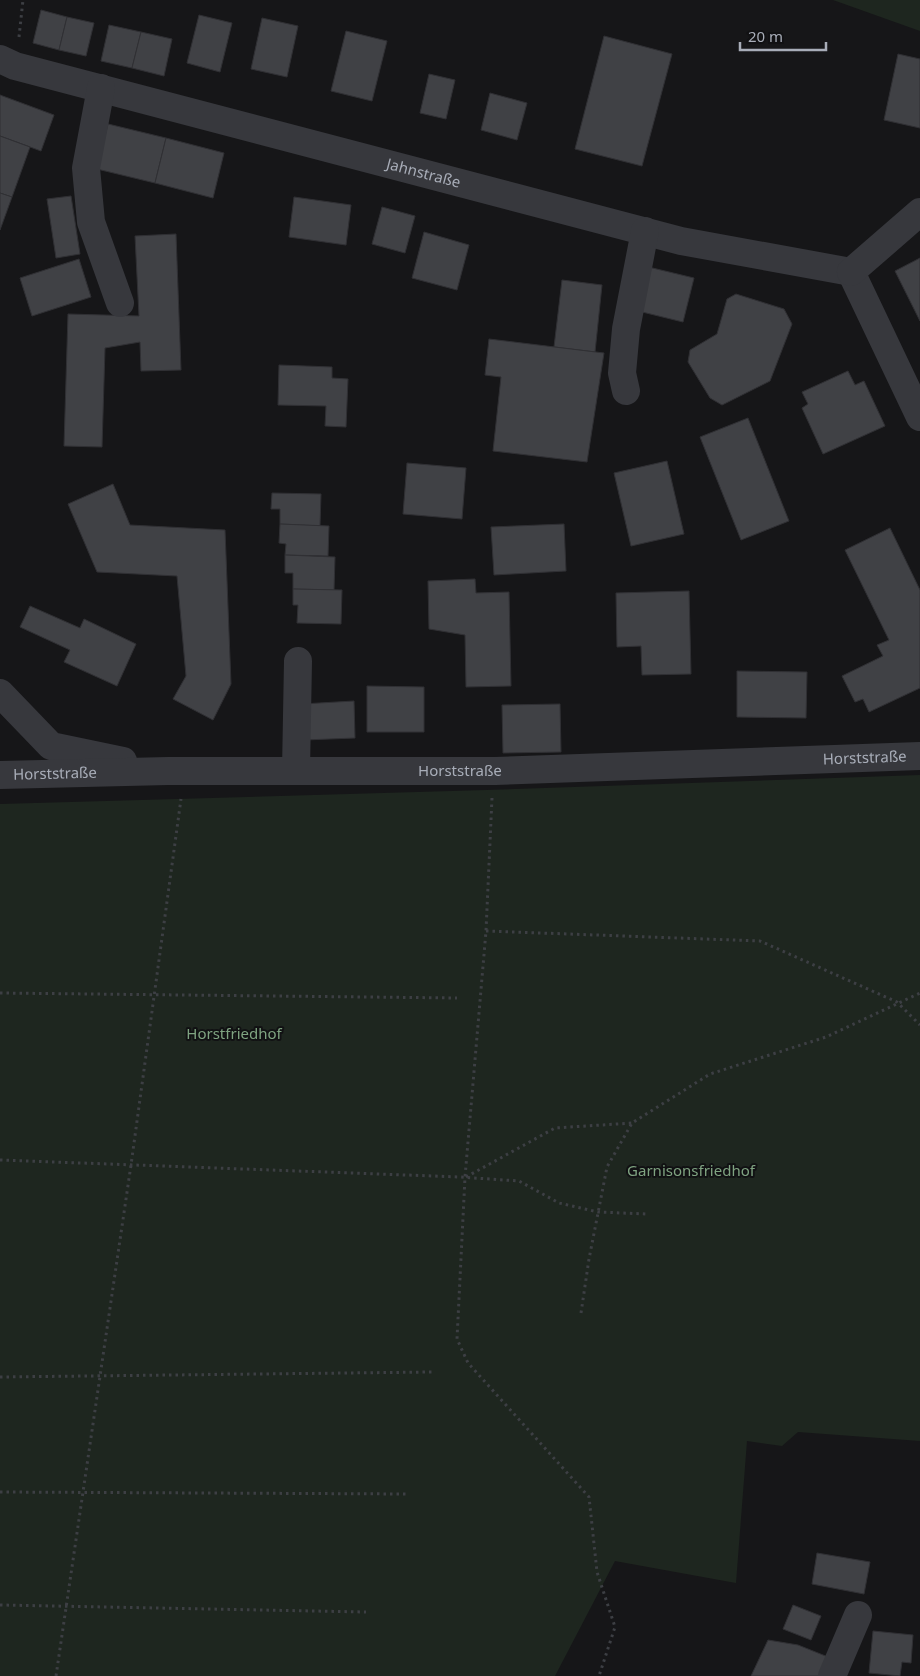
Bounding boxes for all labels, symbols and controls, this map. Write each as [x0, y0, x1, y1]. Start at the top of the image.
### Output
scale bar [740, 20, 826, 52]
text: 20 m [748, 26, 783, 46]
street label: Jahnstraße [383, 153, 463, 192]
street label: Horststraße [822, 745, 907, 768]
street label: Horststraße [418, 760, 502, 780]
street label: Horststraße [13, 762, 97, 784]
park label: Horstfriedhof [186, 1023, 283, 1043]
park label: Garnisonsfriedhof [627, 1160, 756, 1180]

